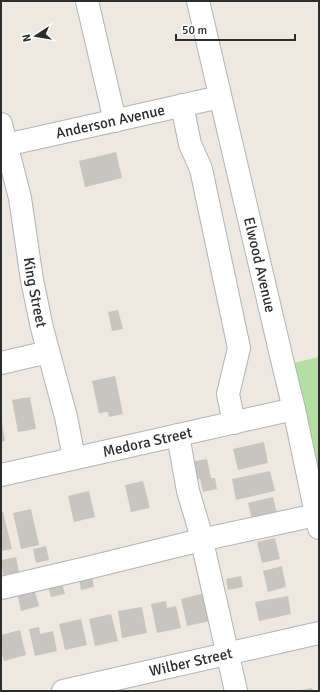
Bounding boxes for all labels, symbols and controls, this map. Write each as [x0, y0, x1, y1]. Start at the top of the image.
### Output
north arrow [16, 16, 56, 56]
scale bar [176, 16, 295, 42]
text: 50 m [182, 23, 207, 38]
text: N [20, 33, 34, 43]
street label: Anderson Avenue [54, 101, 167, 142]
street label: Elwood Avenue [240, 215, 280, 314]
street label: King Street [20, 256, 51, 329]
street label: Medora Street [101, 423, 194, 461]
street label: Wilber Street [147, 644, 234, 680]

